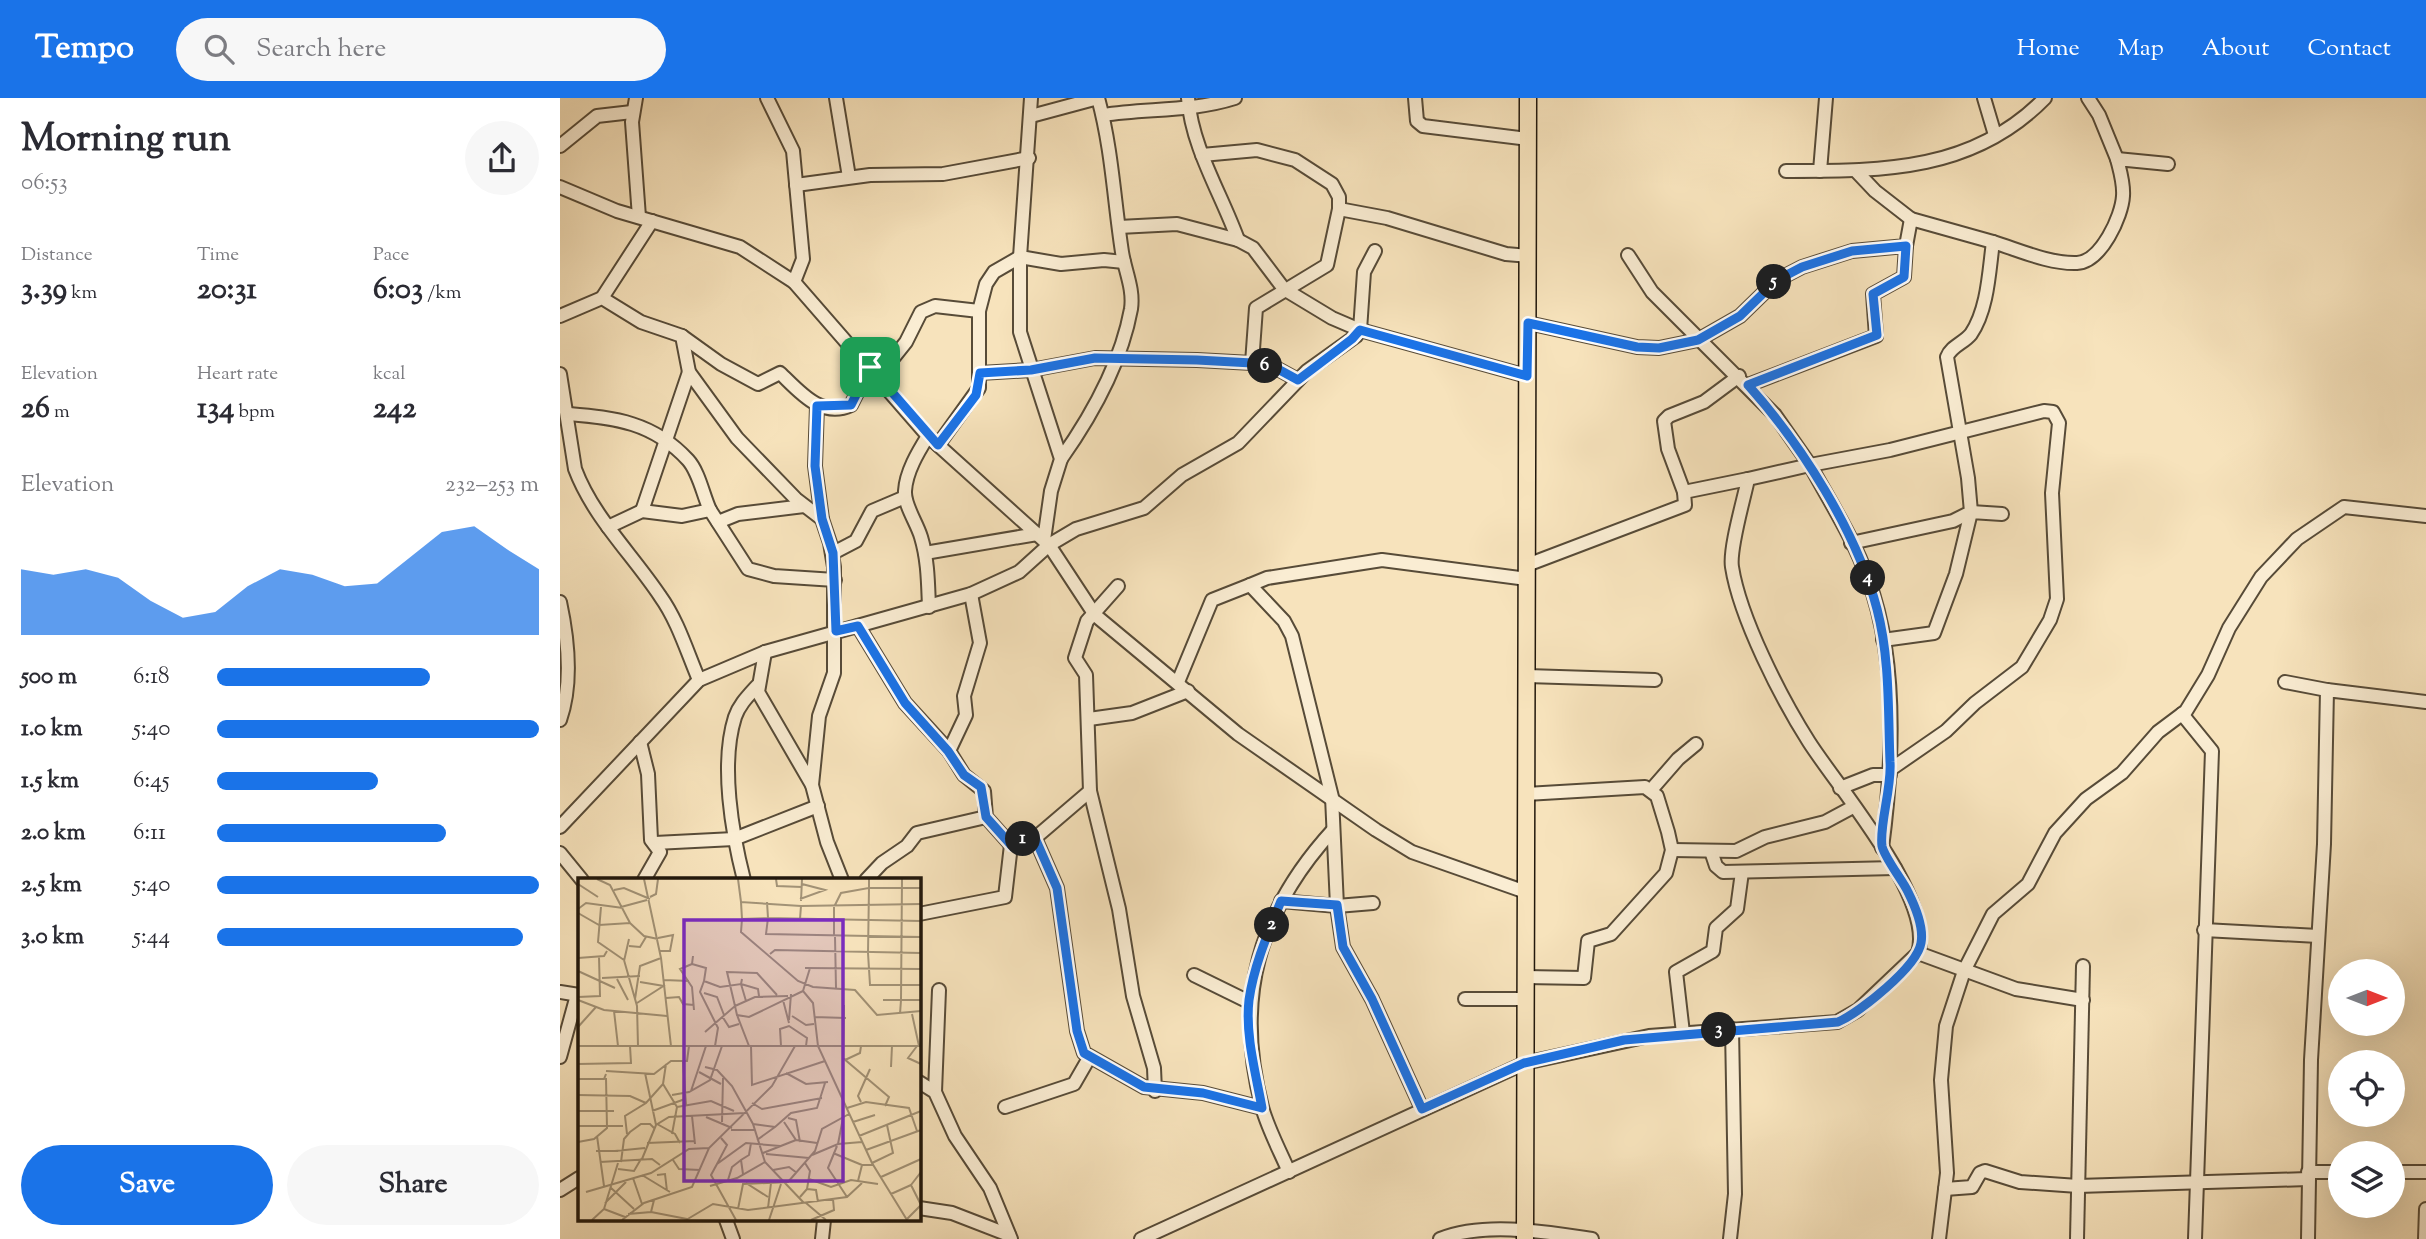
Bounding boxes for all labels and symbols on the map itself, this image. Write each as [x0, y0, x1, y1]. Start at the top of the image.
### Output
pin: 5 [1756, 264, 1792, 300]
pin [840, 337, 900, 397]
pin: 6 [1248, 348, 1282, 384]
pin: 4 [1850, 560, 1886, 596]
pin: 1 [1006, 822, 1040, 856]
inset map [578, 878, 920, 1222]
pin: 2 [1254, 908, 1290, 942]
north arrow [2328, 959, 2404, 1036]
pin: 3 [1702, 1012, 1736, 1048]

